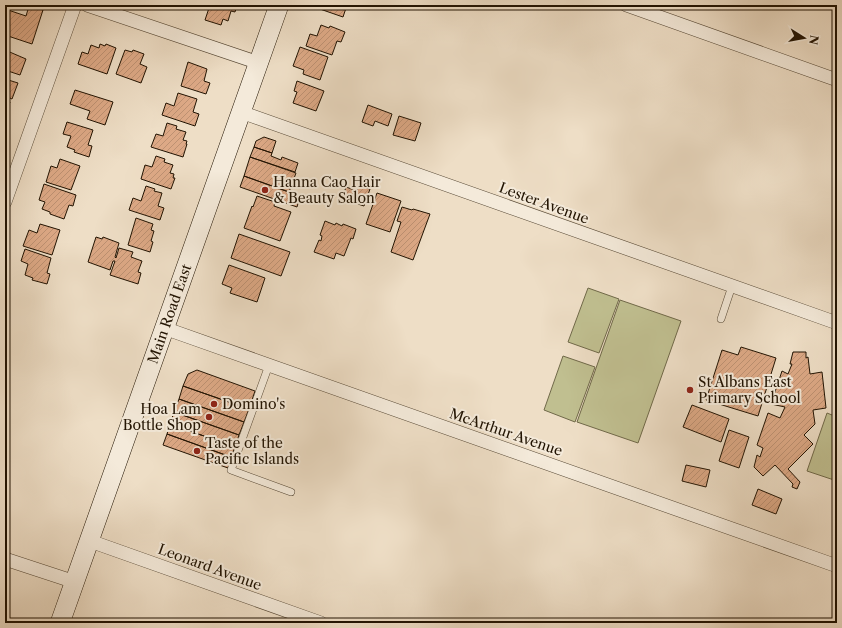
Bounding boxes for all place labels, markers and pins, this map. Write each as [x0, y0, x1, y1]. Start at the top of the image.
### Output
place label: Hanna Cao Hair & Beauty Salon [273, 173, 381, 207]
marker: Hanna Cao Hair & Beauty Salon [260, 185, 270, 195]
place label: St Albans East Primary School [698, 373, 801, 407]
marker: St Albans East Primary School [685, 385, 695, 395]
place label: Domino's [222, 395, 285, 413]
marker: Domino's [209, 399, 219, 409]
place label: Hoa Lam Bottle Shop [123, 400, 201, 434]
marker: Hoa Lam Bottle Shop [204, 412, 214, 422]
place label: Taste of the Pacific Islands [205, 434, 299, 468]
marker: Taste of the Pacific Islands [192, 446, 202, 456]

